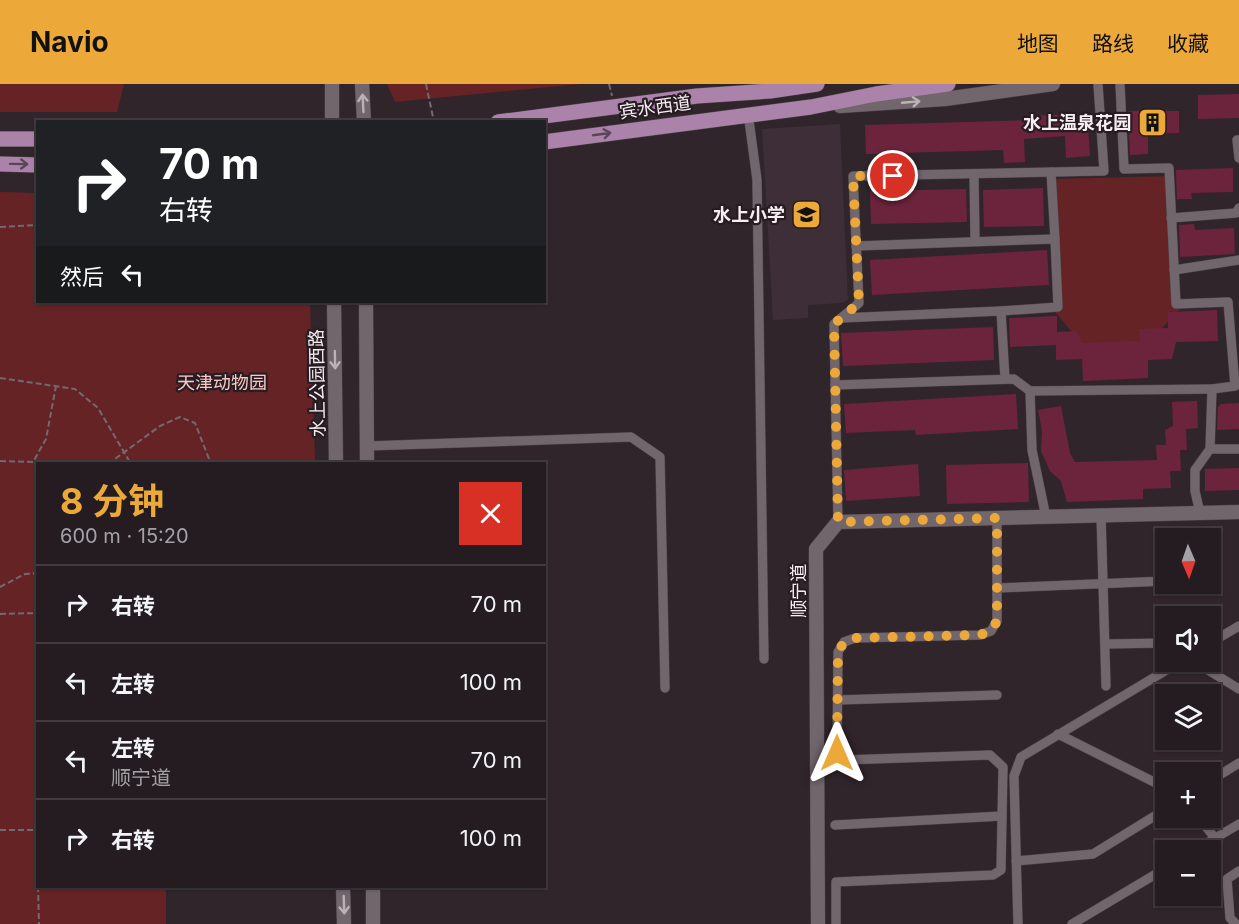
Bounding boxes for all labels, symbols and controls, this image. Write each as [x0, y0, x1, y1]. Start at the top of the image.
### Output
text: Navio [30, 25, 109, 59]
text: 地图 [1017, 31, 1059, 56]
text: 路线 [1092, 31, 1134, 56]
text: 收藏 [1167, 31, 1209, 56]
street label: 宾水西道 [618, 92, 692, 122]
one-way arrow [357, 93, 368, 113]
one-way arrow [901, 96, 921, 107]
building icon: 水上温泉花园 [1136, 106, 1168, 138]
place label: 水上温泉花园 [1023, 112, 1131, 133]
one-way arrow [592, 128, 612, 139]
text: 70 m [159, 138, 259, 189]
icon: right [60, 144, 138, 222]
pin [867, 150, 918, 201]
one-way arrow [8, 158, 28, 170]
icon: arrive [876, 159, 909, 192]
text: 右转 [159, 194, 213, 227]
school or university icon: 水上小学 [790, 198, 822, 230]
place label: 水上小学 [713, 204, 785, 225]
icon: left [116, 258, 149, 291]
text: 然后 [60, 264, 104, 290]
street label: 水上公园西路 [306, 329, 328, 437]
one-way arrow [329, 349, 341, 369]
park label: 天津动物园 [177, 372, 267, 393]
text: 8 分钟 [60, 479, 164, 523]
button: close [459, 482, 522, 545]
text: 600 m · 15:20 [60, 524, 189, 548]
north arrow [1155, 528, 1221, 594]
map controls [1155, 528, 1221, 906]
street label: 顺宁道 [788, 564, 809, 618]
icon: right [60, 588, 93, 621]
text: 70 m [471, 591, 522, 617]
text: 右转 [111, 593, 155, 619]
button: sound [1155, 606, 1221, 672]
icon: left [60, 666, 93, 699]
text: 100 m [460, 669, 522, 695]
text: 左转 [111, 671, 155, 697]
button: layers [1155, 684, 1221, 750]
position arrow [805, 721, 869, 785]
text: 左转 [111, 735, 155, 761]
icon: left [60, 744, 93, 777]
text: 70 m [471, 747, 522, 773]
button: + [1155, 762, 1221, 828]
text: 顺宁道 [111, 766, 171, 790]
icon: right [60, 822, 93, 855]
text: 100 m [460, 825, 522, 851]
text: 右转 [111, 827, 155, 853]
button: − [1155, 840, 1221, 906]
one-way arrow [338, 895, 349, 915]

